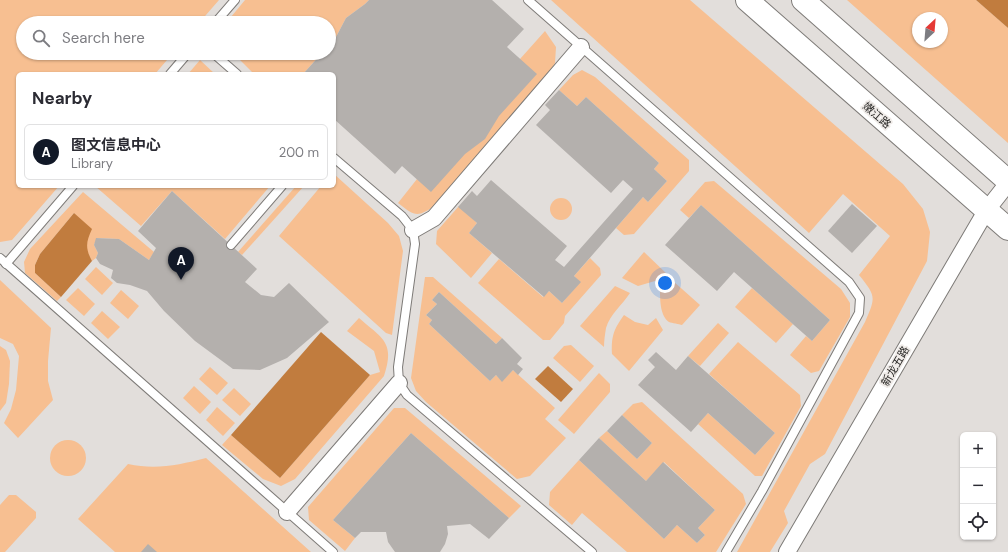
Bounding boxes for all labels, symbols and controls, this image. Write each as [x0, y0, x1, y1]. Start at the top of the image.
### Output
north arrow [912, 12, 948, 48]
search box [16, 16, 336, 60]
icon: search [30, 27, 52, 49]
text: Search here [62, 28, 145, 48]
text: Nearby [32, 87, 92, 109]
street label: 嫩江路 [860, 99, 894, 131]
text: 图文信息中心 [71, 135, 161, 155]
text: A [41, 144, 51, 161]
text: 200 m [279, 144, 319, 161]
text: Library [71, 155, 113, 172]
pin: A [168, 247, 194, 280]
your location [655, 273, 675, 293]
street label: 新龙五路 [878, 343, 912, 389]
map controls [960, 432, 996, 540]
button: + [960, 432, 996, 468]
button: − [960, 468, 996, 504]
button: locate [960, 504, 996, 540]

